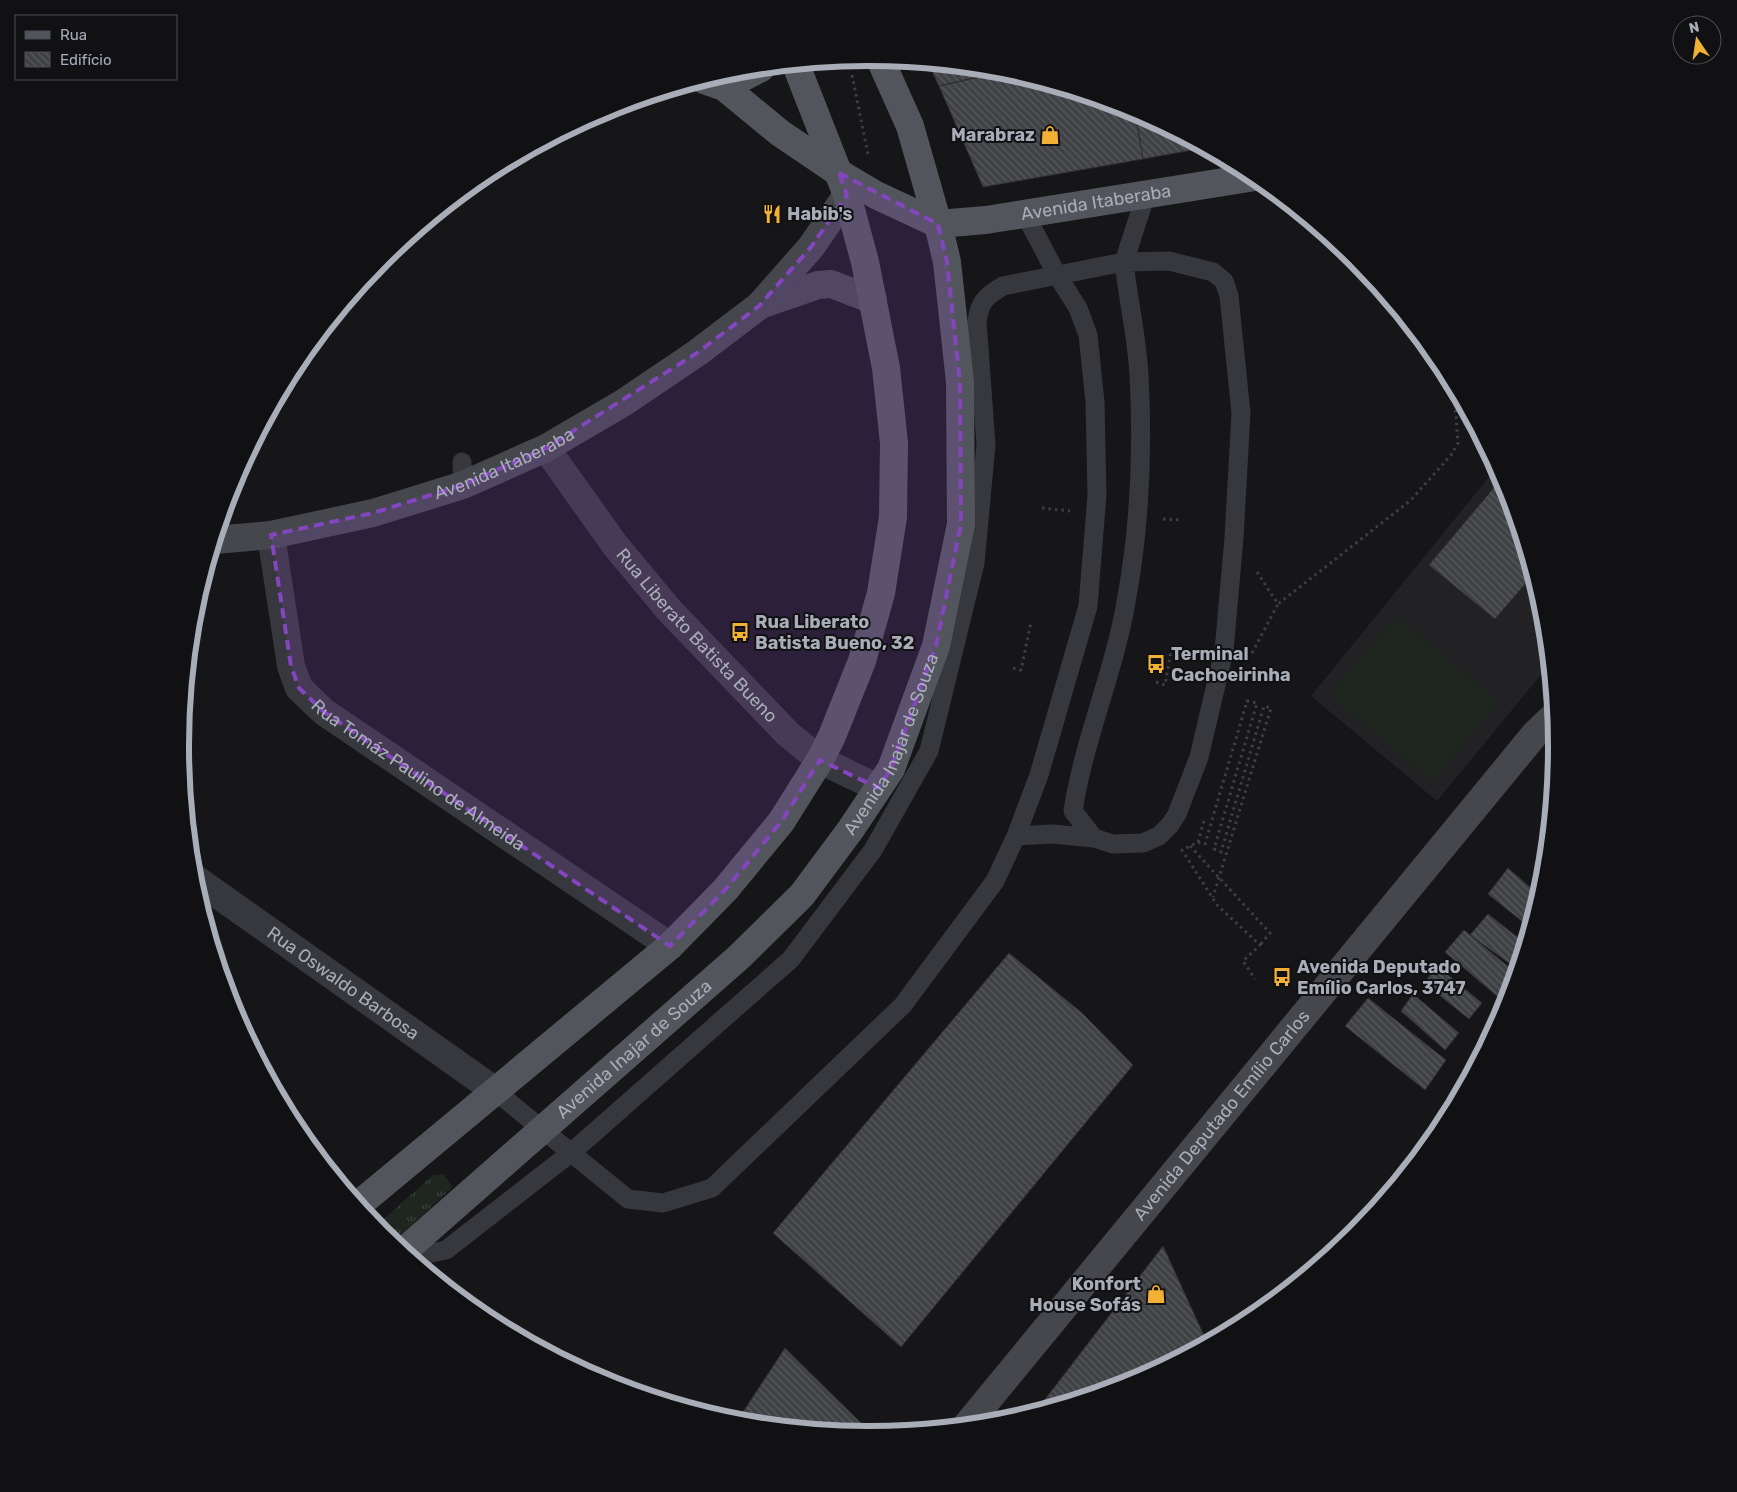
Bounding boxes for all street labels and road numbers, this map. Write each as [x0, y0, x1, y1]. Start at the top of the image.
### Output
street label: Avenida Itaberaba [1019, 180, 1173, 225]
street label: Avenida Itaberaba [431, 423, 578, 504]
street label: Rua Liberato Batista Bueno [611, 544, 782, 727]
street label: Avenida Inajar de Souza [839, 650, 943, 839]
street label: Rua Tomáz Paulino de Almeida [307, 695, 529, 856]
street label: Rua Oswaldo Barbosa [263, 922, 423, 1045]
street label: Avenida Inajar de Souza [552, 975, 716, 1123]
street label: Avenida Deputado Emílio Carlos [1129, 1006, 1314, 1225]

